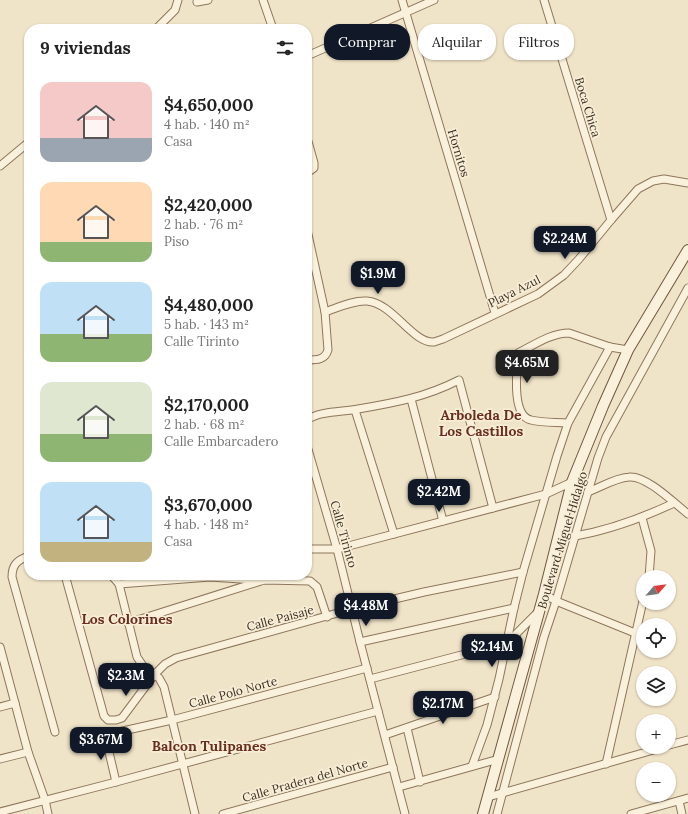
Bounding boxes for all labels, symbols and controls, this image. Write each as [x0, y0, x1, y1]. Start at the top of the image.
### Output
chip: Comprar [324, 24, 410, 60]
chip: Alquilar [418, 24, 496, 60]
chip: Filtros [504, 24, 574, 60]
text: 9 viviendas [40, 37, 131, 59]
icon: filters [274, 37, 296, 59]
street label: Boca Chica [572, 75, 604, 139]
text: $4,650,000 [164, 94, 253, 116]
icon: home [72, 98, 120, 146]
text: 4 hab. · 140 m² [164, 116, 250, 133]
street label: Hornitos [445, 127, 474, 179]
text: Casa [164, 133, 193, 150]
text: $2,420,000 [164, 194, 253, 216]
icon: home [72, 198, 120, 246]
text: 2 hab. · 76 m² [164, 216, 243, 233]
pin: $2.24M [532, 226, 598, 260]
text: $2.24M [543, 230, 587, 247]
text: Piso [164, 233, 189, 250]
pin: $1.9M [350, 261, 406, 295]
text: $1.9M [360, 265, 396, 282]
street label: Playa Azul [485, 271, 543, 311]
text: $4,480,000 [164, 294, 254, 316]
icon: home [72, 298, 120, 346]
text: 5 hab. · 143 m² [164, 316, 249, 333]
text: Calle Tirinto [164, 333, 239, 350]
pin: $4.65M [494, 350, 560, 384]
text: $4.65M [505, 354, 549, 371]
text: $2,170,000 [164, 394, 249, 416]
icon: home [72, 398, 120, 446]
district label: Arboleda De Los Castillos [439, 406, 523, 440]
text: 2 hab. · 68 m² [164, 416, 245, 433]
text: Calle Embarcadero [164, 433, 278, 450]
street label: Boulevard Miguel Hidalgo [534, 469, 590, 611]
pin: $2.42M [406, 479, 472, 513]
text: $2.42M [417, 483, 461, 500]
text: $3,670,000 [164, 494, 252, 516]
icon: home [72, 498, 120, 546]
street label: Calle Tirinto [327, 499, 361, 569]
text: 4 hab. · 148 m² [164, 516, 249, 533]
text: Casa [164, 533, 193, 550]
north arrow [636, 570, 676, 610]
map controls [636, 570, 676, 802]
pin: $4.48M [333, 593, 399, 627]
text: $4.48M [344, 597, 388, 614]
street label: Calle Paisaje [245, 602, 316, 634]
district label: Los Colorines [81, 610, 173, 628]
button: locate [636, 618, 676, 658]
pin: $2.14M [459, 634, 525, 668]
text: $2.14M [471, 638, 513, 655]
pin: $2.3M [98, 663, 154, 697]
button: layers [636, 666, 676, 706]
text: $2.3M [107, 667, 145, 684]
street label: Calle Polo Norte [187, 673, 279, 711]
pin: $2.17M [410, 691, 476, 725]
text: $2.17M [422, 695, 464, 712]
button: + [636, 714, 676, 754]
pin: $3.67M [68, 727, 134, 761]
text: $3.67M [79, 731, 123, 748]
district label: Balcon Tulipanes [152, 737, 266, 755]
street label: Calle Pradera del Norte [240, 755, 370, 805]
button: − [636, 762, 676, 802]

